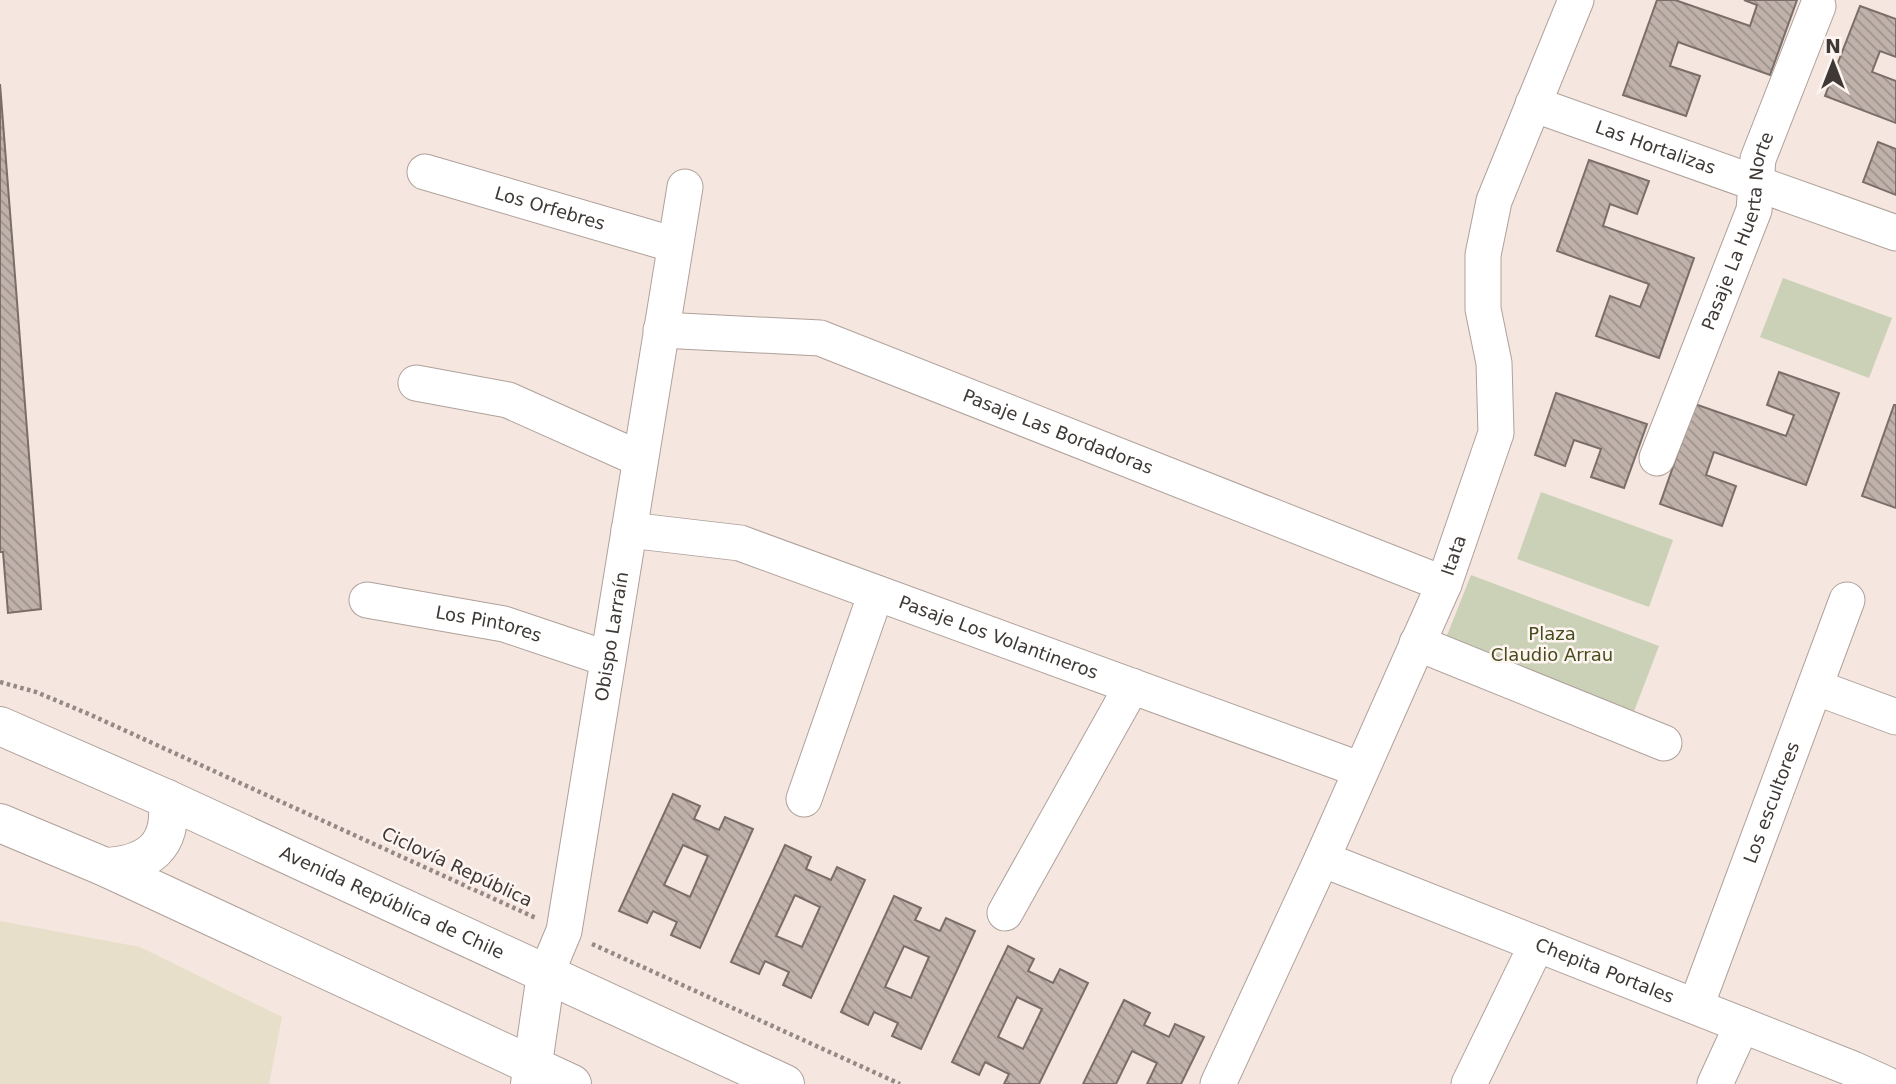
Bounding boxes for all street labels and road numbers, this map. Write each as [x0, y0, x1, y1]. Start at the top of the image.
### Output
street label: Las Hortalizas [1593, 116, 1719, 178]
street label: Pasaje La Huerta Norte [1697, 129, 1778, 333]
street label: Los Orfebres [492, 182, 607, 234]
street label: Pasaje Las Bordadoras [960, 384, 1156, 478]
street label: Itata [1437, 532, 1470, 578]
street label: Obispo Larraín [591, 570, 632, 703]
street label: Pasaje Los Volantineros [896, 591, 1101, 683]
street label: Los Pintores [434, 601, 545, 646]
street label: Los escultores [1739, 739, 1803, 866]
street label: Ciclovía República [379, 822, 536, 911]
street label: Avenida República de Chile [277, 842, 508, 963]
street label: Chepita Portales [1532, 933, 1677, 1007]

